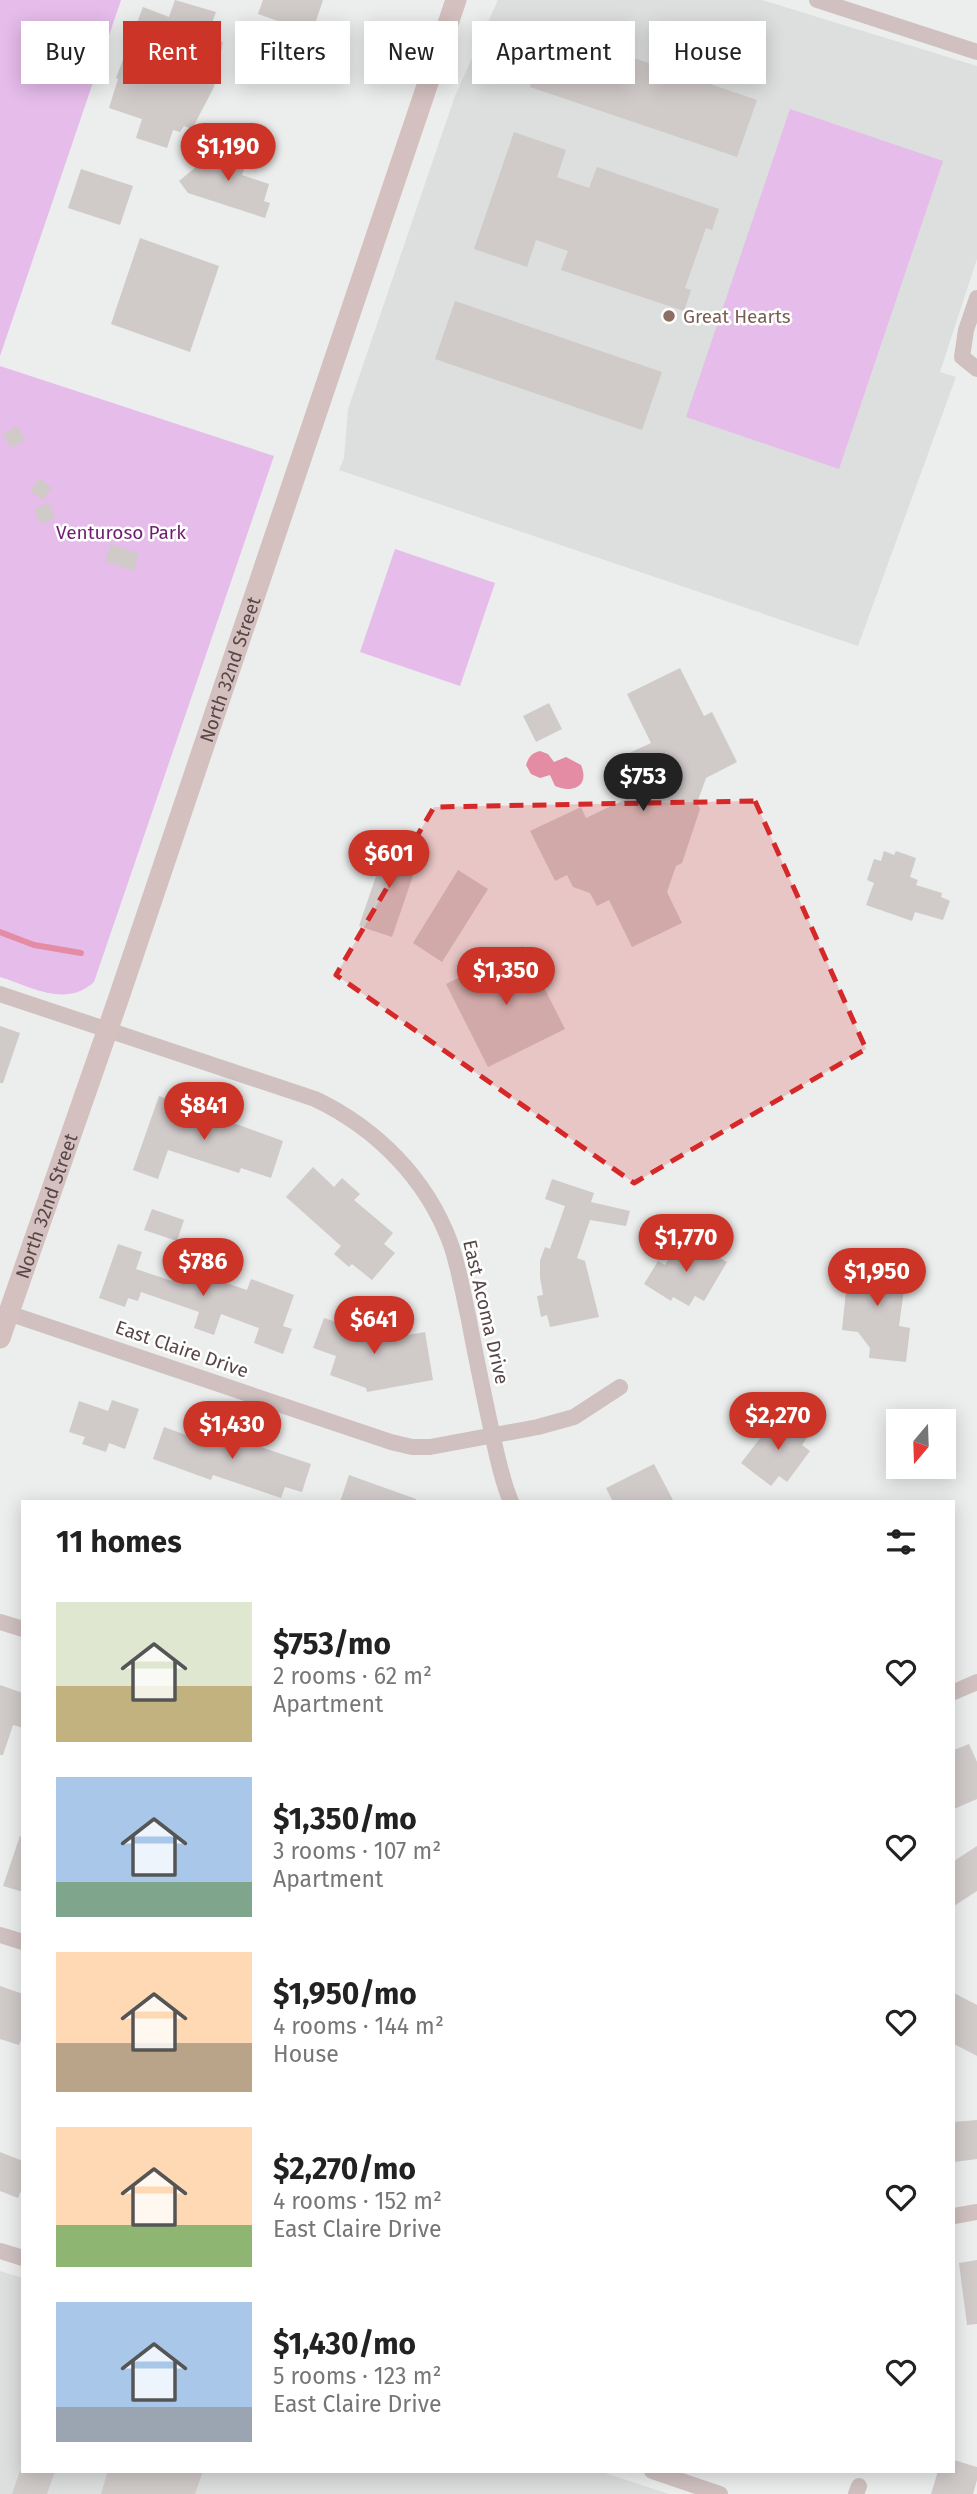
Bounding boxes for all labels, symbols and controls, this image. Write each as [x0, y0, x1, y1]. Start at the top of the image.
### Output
chip: Buy [21, 21, 109, 84]
chip: Rent [123, 21, 221, 84]
chip: Filters [235, 21, 350, 84]
chip: New [364, 21, 458, 84]
chip: Apartment [472, 21, 635, 84]
chip: House [649, 21, 766, 84]
pin: $1,190 [171, 124, 285, 183]
text: $1,190 [197, 132, 259, 160]
place label: Great Hearts [683, 305, 791, 328]
marker: Great Hearts [661, 308, 677, 324]
park label: Venturoso Park [56, 521, 186, 544]
street label: North 32nd Street [194, 593, 265, 745]
pin: $753 [602, 754, 684, 813]
text: $753 [620, 762, 666, 790]
pin: $601 [348, 830, 430, 890]
text: $601 [364, 839, 414, 867]
pin: $1,350 [449, 948, 563, 1007]
text: $1,350 [473, 956, 539, 984]
pin: $841 [163, 1082, 245, 1142]
text: $841 [180, 1091, 228, 1119]
street label: North 32nd Street [10, 1130, 82, 1282]
pin: $1,770 [629, 1214, 743, 1274]
text: $1,770 [655, 1223, 717, 1251]
street label: East Acoma Drive [458, 1237, 514, 1387]
pin: $786 [162, 1238, 244, 1298]
text: $786 [179, 1247, 227, 1275]
pin: $1,950 [820, 1248, 934, 1308]
text: $1,950 [844, 1257, 910, 1285]
pin: $641 [333, 1296, 415, 1356]
text: $641 [350, 1305, 398, 1333]
street label: East Claire Drive [112, 1315, 252, 1383]
pin: $2,270 [721, 1392, 835, 1452]
text: $2,270 [745, 1401, 811, 1429]
pin: $1,430 [175, 1402, 289, 1461]
north arrow [886, 1409, 956, 1479]
map controls [886, 1409, 956, 1479]
text: $1,430 [199, 1410, 265, 1438]
icon: filters [882, 1523, 920, 1561]
text: 11 homes [56, 1524, 182, 1560]
text: $753/mo [273, 1626, 391, 1662]
icon: home [112, 1630, 196, 1714]
icon: heart [882, 1653, 920, 1691]
text: 2 rooms · 62 m² [273, 1662, 432, 1690]
text: Apartment [273, 1690, 383, 1718]
text: $1,350/mo [273, 1801, 417, 1837]
icon: home [112, 1805, 196, 1889]
icon: heart [882, 1828, 920, 1866]
text: 3 rooms · 107 m² [273, 1837, 441, 1865]
text: Apartment [273, 1865, 383, 1893]
text: $1,950/mo [273, 1976, 417, 2012]
icon: home [112, 1980, 196, 2064]
icon: heart [882, 2003, 920, 2041]
text: 4 rooms · 144 m² [273, 2012, 444, 2040]
text: House [273, 2040, 339, 2068]
text: $2,270/mo [273, 2151, 416, 2187]
icon: home [112, 2155, 196, 2239]
icon: heart [882, 2178, 920, 2216]
text: 4 rooms · 152 m² [273, 2187, 442, 2215]
text: East Claire Drive [273, 2215, 441, 2243]
text: $1,430/mo [273, 2326, 416, 2362]
icon: home [112, 2330, 196, 2414]
icon: heart [882, 2353, 920, 2391]
text: 5 rooms · 123 m² [273, 2362, 441, 2390]
text: East Claire Drive [273, 2390, 441, 2418]

